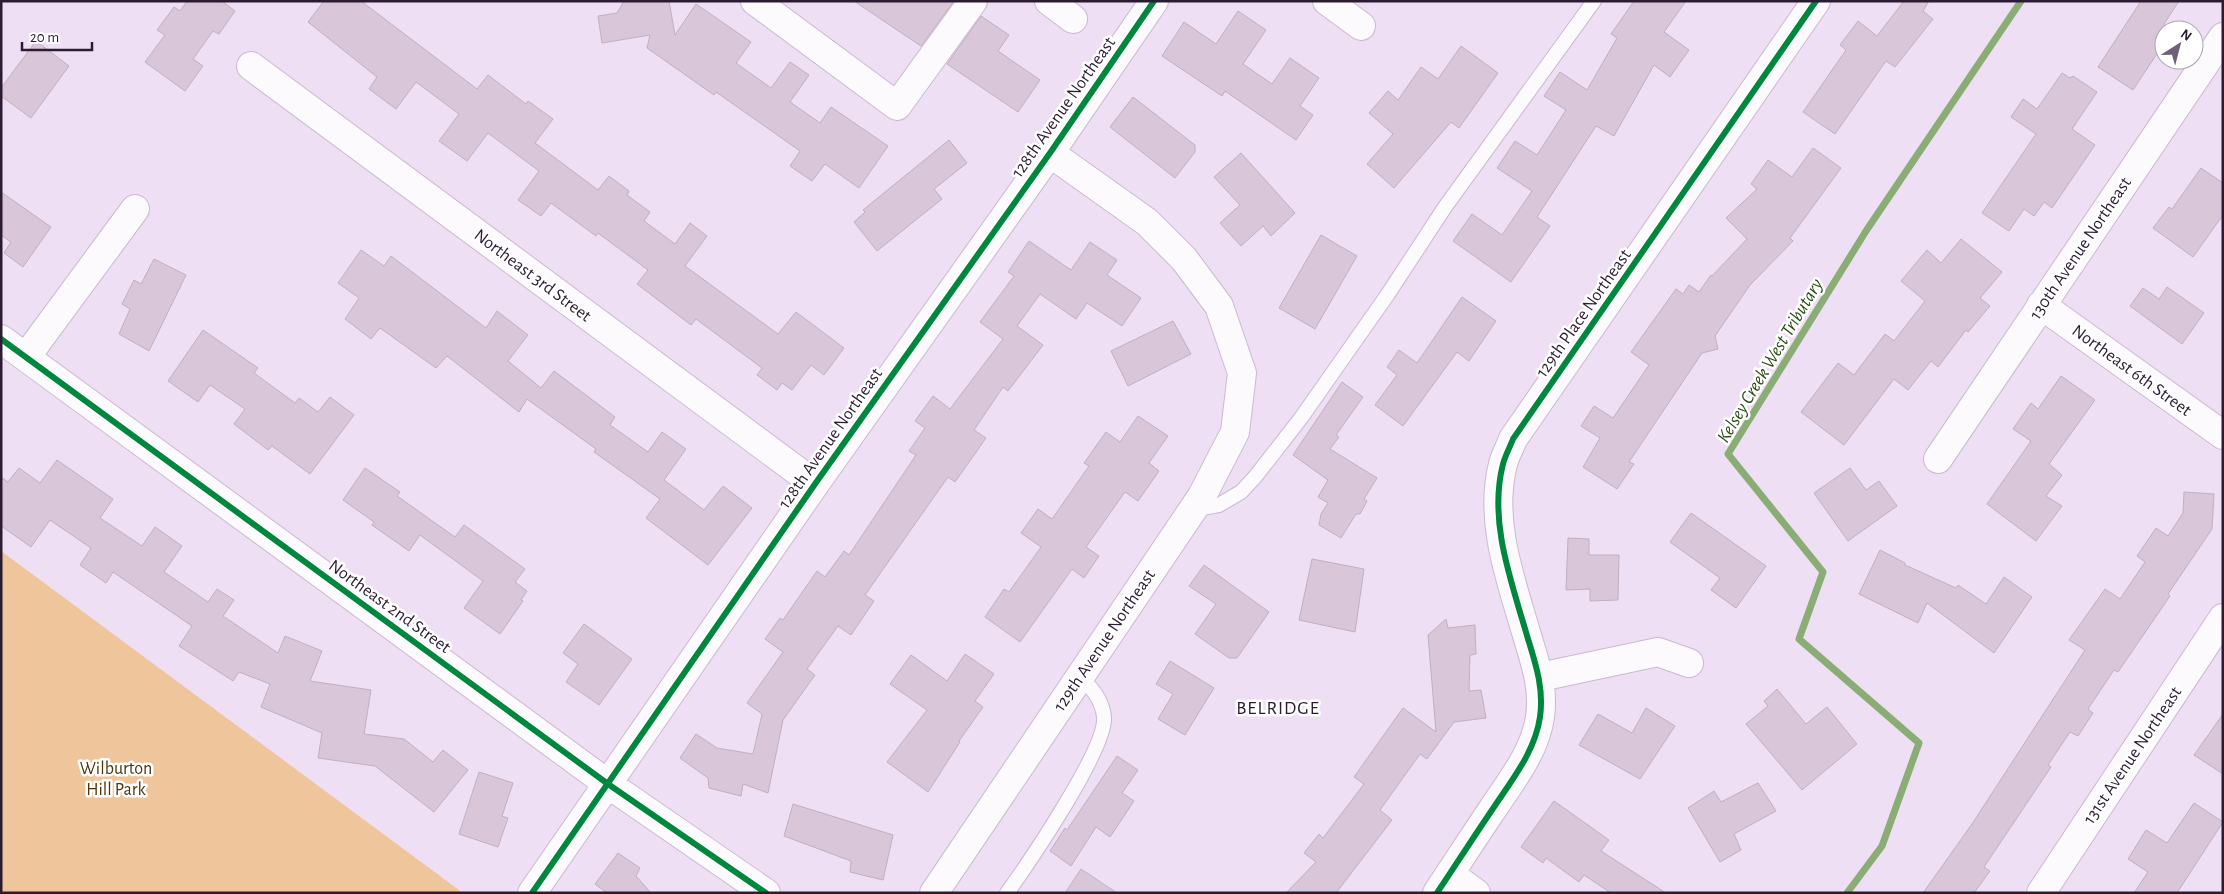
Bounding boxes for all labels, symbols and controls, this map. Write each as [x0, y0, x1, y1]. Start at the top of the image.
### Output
scale bar [22, 20, 92, 52]
north arrow [2154, 20, 2204, 70]
text: N [2178, 27, 2194, 44]
text: 20 m [30, 30, 59, 45]
street label: 128th Avenue Northeast [1009, 34, 1119, 181]
street label: 130th Avenue Northeast [2027, 174, 2135, 323]
street label: Northeast 3rd Street [471, 226, 594, 326]
street label: 129th Place Northeast [1533, 246, 1635, 381]
water label: Kelsey Creek West Tributary [1714, 275, 1827, 446]
street label: Northeast 6th Street [2069, 322, 2195, 420]
street label: 128th Avenue Northeast [776, 365, 886, 512]
street label: Northeast 2nd Street [325, 557, 454, 657]
street label: 129th Avenue Northeast [1051, 566, 1159, 715]
street label: 131st Avenue Northeast [2080, 684, 2185, 827]
district label: BELRIDGE [1236, 699, 1320, 718]
park label: Wilburton Hill Park [80, 760, 152, 799]

